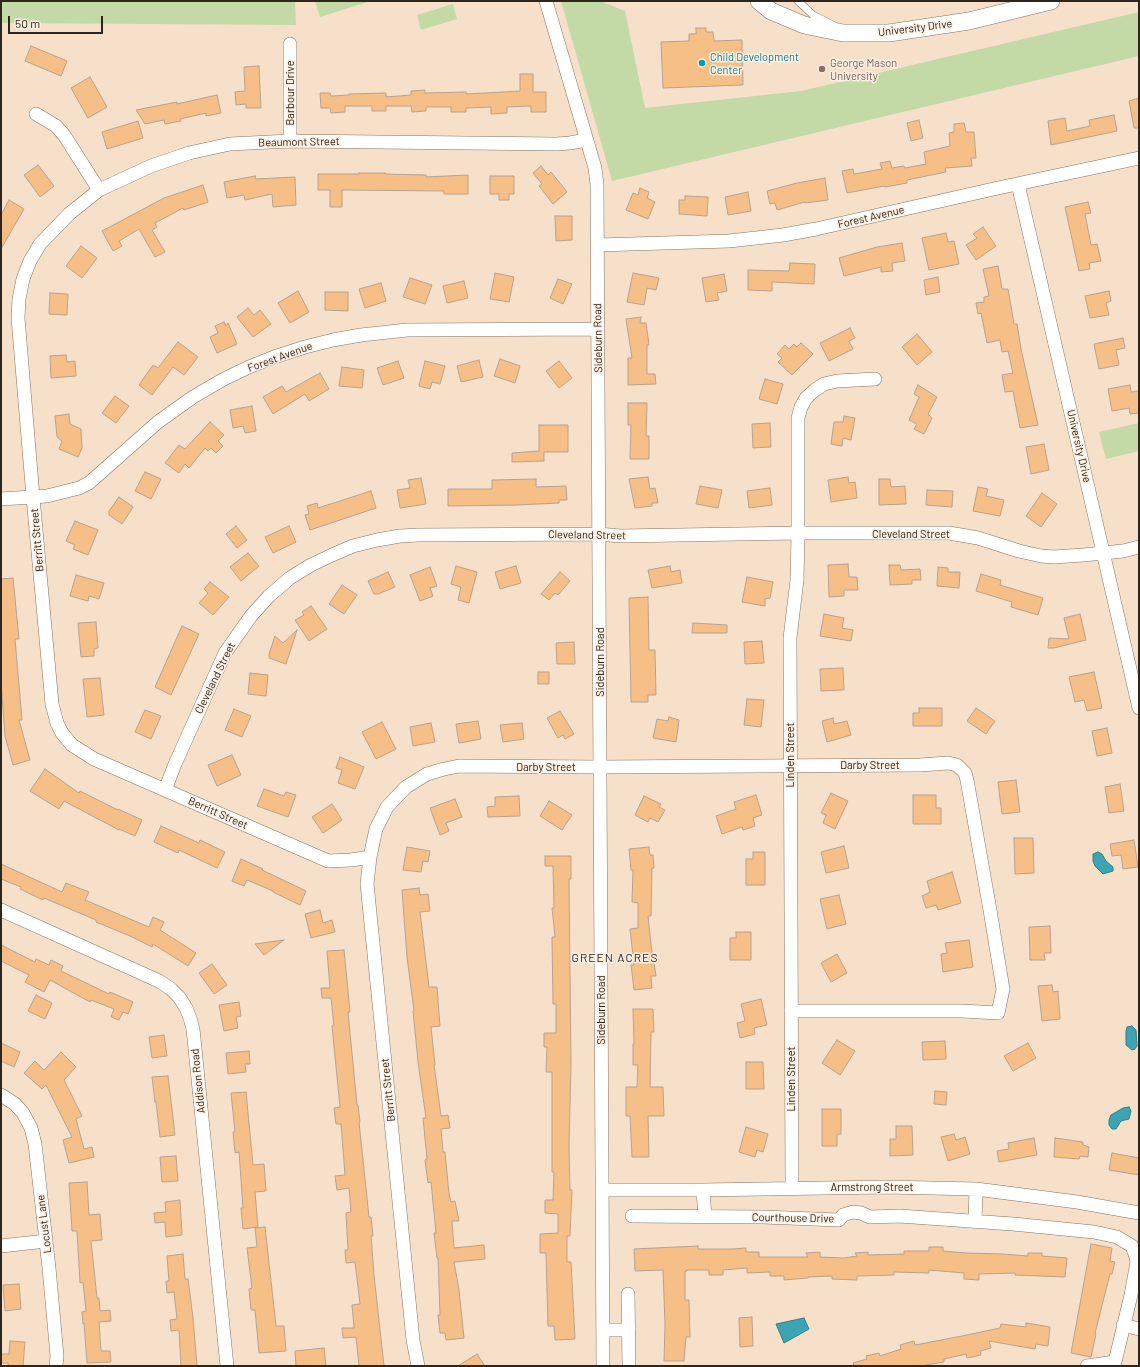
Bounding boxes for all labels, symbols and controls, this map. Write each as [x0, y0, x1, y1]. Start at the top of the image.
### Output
scale bar [10, 8, 105, 34]
text: 50 m [15, 16, 40, 30]
street label: University Drive [877, 17, 953, 39]
place label: Child Development Center [710, 50, 799, 76]
place label: George Mason University [830, 56, 897, 82]
marker: Child Development Center [697, 58, 707, 68]
street label: Barbour Drive [283, 61, 297, 125]
marker: George Mason University [817, 64, 827, 74]
street label: Beaumont Street [258, 135, 340, 149]
street label: Forest Avenue [836, 203, 906, 231]
street label: Sideburn Road [591, 303, 605, 373]
street label: Forest Avenue [246, 339, 314, 375]
street label: University Drive [1064, 408, 1094, 484]
street label: Berritt Street [28, 508, 46, 572]
street label: Cleveland Street [872, 527, 950, 541]
street label: Cleveland Street [548, 528, 626, 542]
street label: Sideburn Road [593, 627, 607, 697]
street label: Cleveland Street [192, 640, 238, 716]
street label: Linden Street [783, 723, 797, 787]
street label: Darby Street [840, 758, 900, 772]
street label: Darby Street [516, 760, 576, 774]
street label: Berritt Street [186, 794, 250, 832]
district label: GREEN ACRES [572, 951, 658, 965]
street label: Sideburn Road [594, 975, 608, 1045]
street label: Linden Street [784, 1047, 798, 1111]
street label: Addison Road [188, 1048, 208, 1114]
street label: Berritt Street [378, 1058, 398, 1122]
street label: Armstrong Street [830, 1180, 914, 1194]
street label: Locust Lane [34, 1194, 54, 1254]
street label: Courthouse Drive [752, 1211, 834, 1225]

